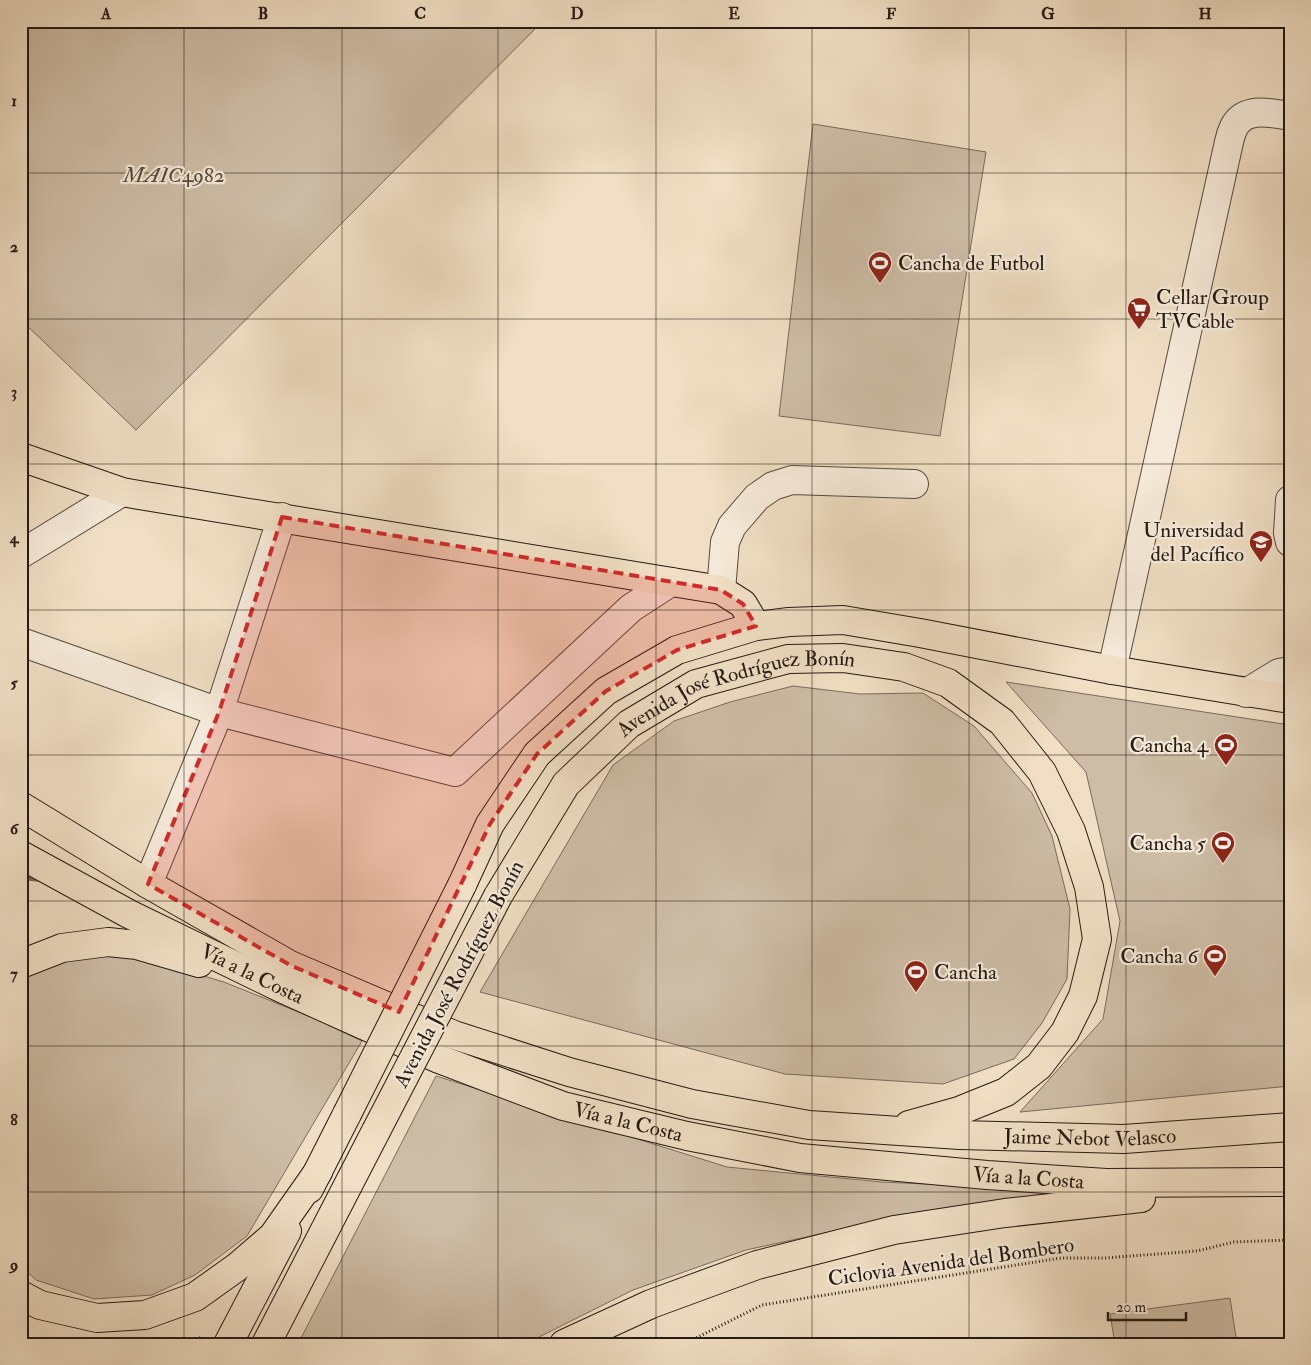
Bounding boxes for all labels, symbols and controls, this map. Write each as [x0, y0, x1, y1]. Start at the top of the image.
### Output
text: A [100, 4, 112, 24]
text: B [258, 4, 268, 24]
text: C [414, 4, 426, 24]
text: D [570, 4, 584, 24]
text: E [728, 4, 740, 24]
text: F [886, 4, 896, 24]
text: G [1041, 4, 1055, 24]
text: H [1198, 4, 1212, 24]
text: 1 [11, 91, 17, 111]
park label: MAIC4982 [121, 162, 225, 189]
text: 2 [10, 237, 18, 257]
sports icon: Cancha de Futbol [867, 250, 893, 284]
place label: Cancha de Futbol [898, 250, 1045, 277]
place label: Cellar Group TVCable [1156, 284, 1269, 335]
supermarket icon: Cellar Group TVCable [1126, 296, 1152, 330]
text: 3 [11, 382, 17, 402]
place label: Universidad del Pacífico [1143, 517, 1245, 568]
text: 4 [9, 528, 20, 548]
school or university icon: Universidad del Pacífico [1248, 529, 1274, 563]
street label: Avenida José Rodríguez Bonín [610, 644, 857, 743]
text: 5 [10, 673, 18, 693]
place label: Cancha 4 [1129, 732, 1210, 759]
sports icon: Cancha 4 [1213, 732, 1239, 766]
text: 6 [10, 819, 20, 839]
place label: Cancha 5 [1130, 830, 1207, 857]
sports icon: Cancha 5 [1210, 830, 1236, 864]
street label: Avenida José Rodríguez Bonín [387, 856, 530, 1093]
street label: Vía a la Costa [196, 937, 308, 1010]
place label: Cancha 6 [1120, 943, 1199, 970]
sports icon: Cancha 6 [1202, 943, 1228, 977]
sports icon: Cancha [903, 959, 929, 993]
place label: Cancha [934, 959, 997, 986]
text: 7 [10, 964, 18, 984]
street label: Vía a la Costa [571, 1096, 686, 1148]
text: 8 [10, 1110, 18, 1130]
street label: Jaime Nebot Velasco [1003, 1122, 1177, 1153]
street label: Vía a la Costa [972, 1160, 1085, 1195]
street label: Ciclovia Avenida del Bombero [826, 1231, 1076, 1293]
text: 9 [8, 1255, 18, 1275]
scale bar [1108, 1290, 1186, 1322]
text: 20 m [1116, 1298, 1146, 1317]

